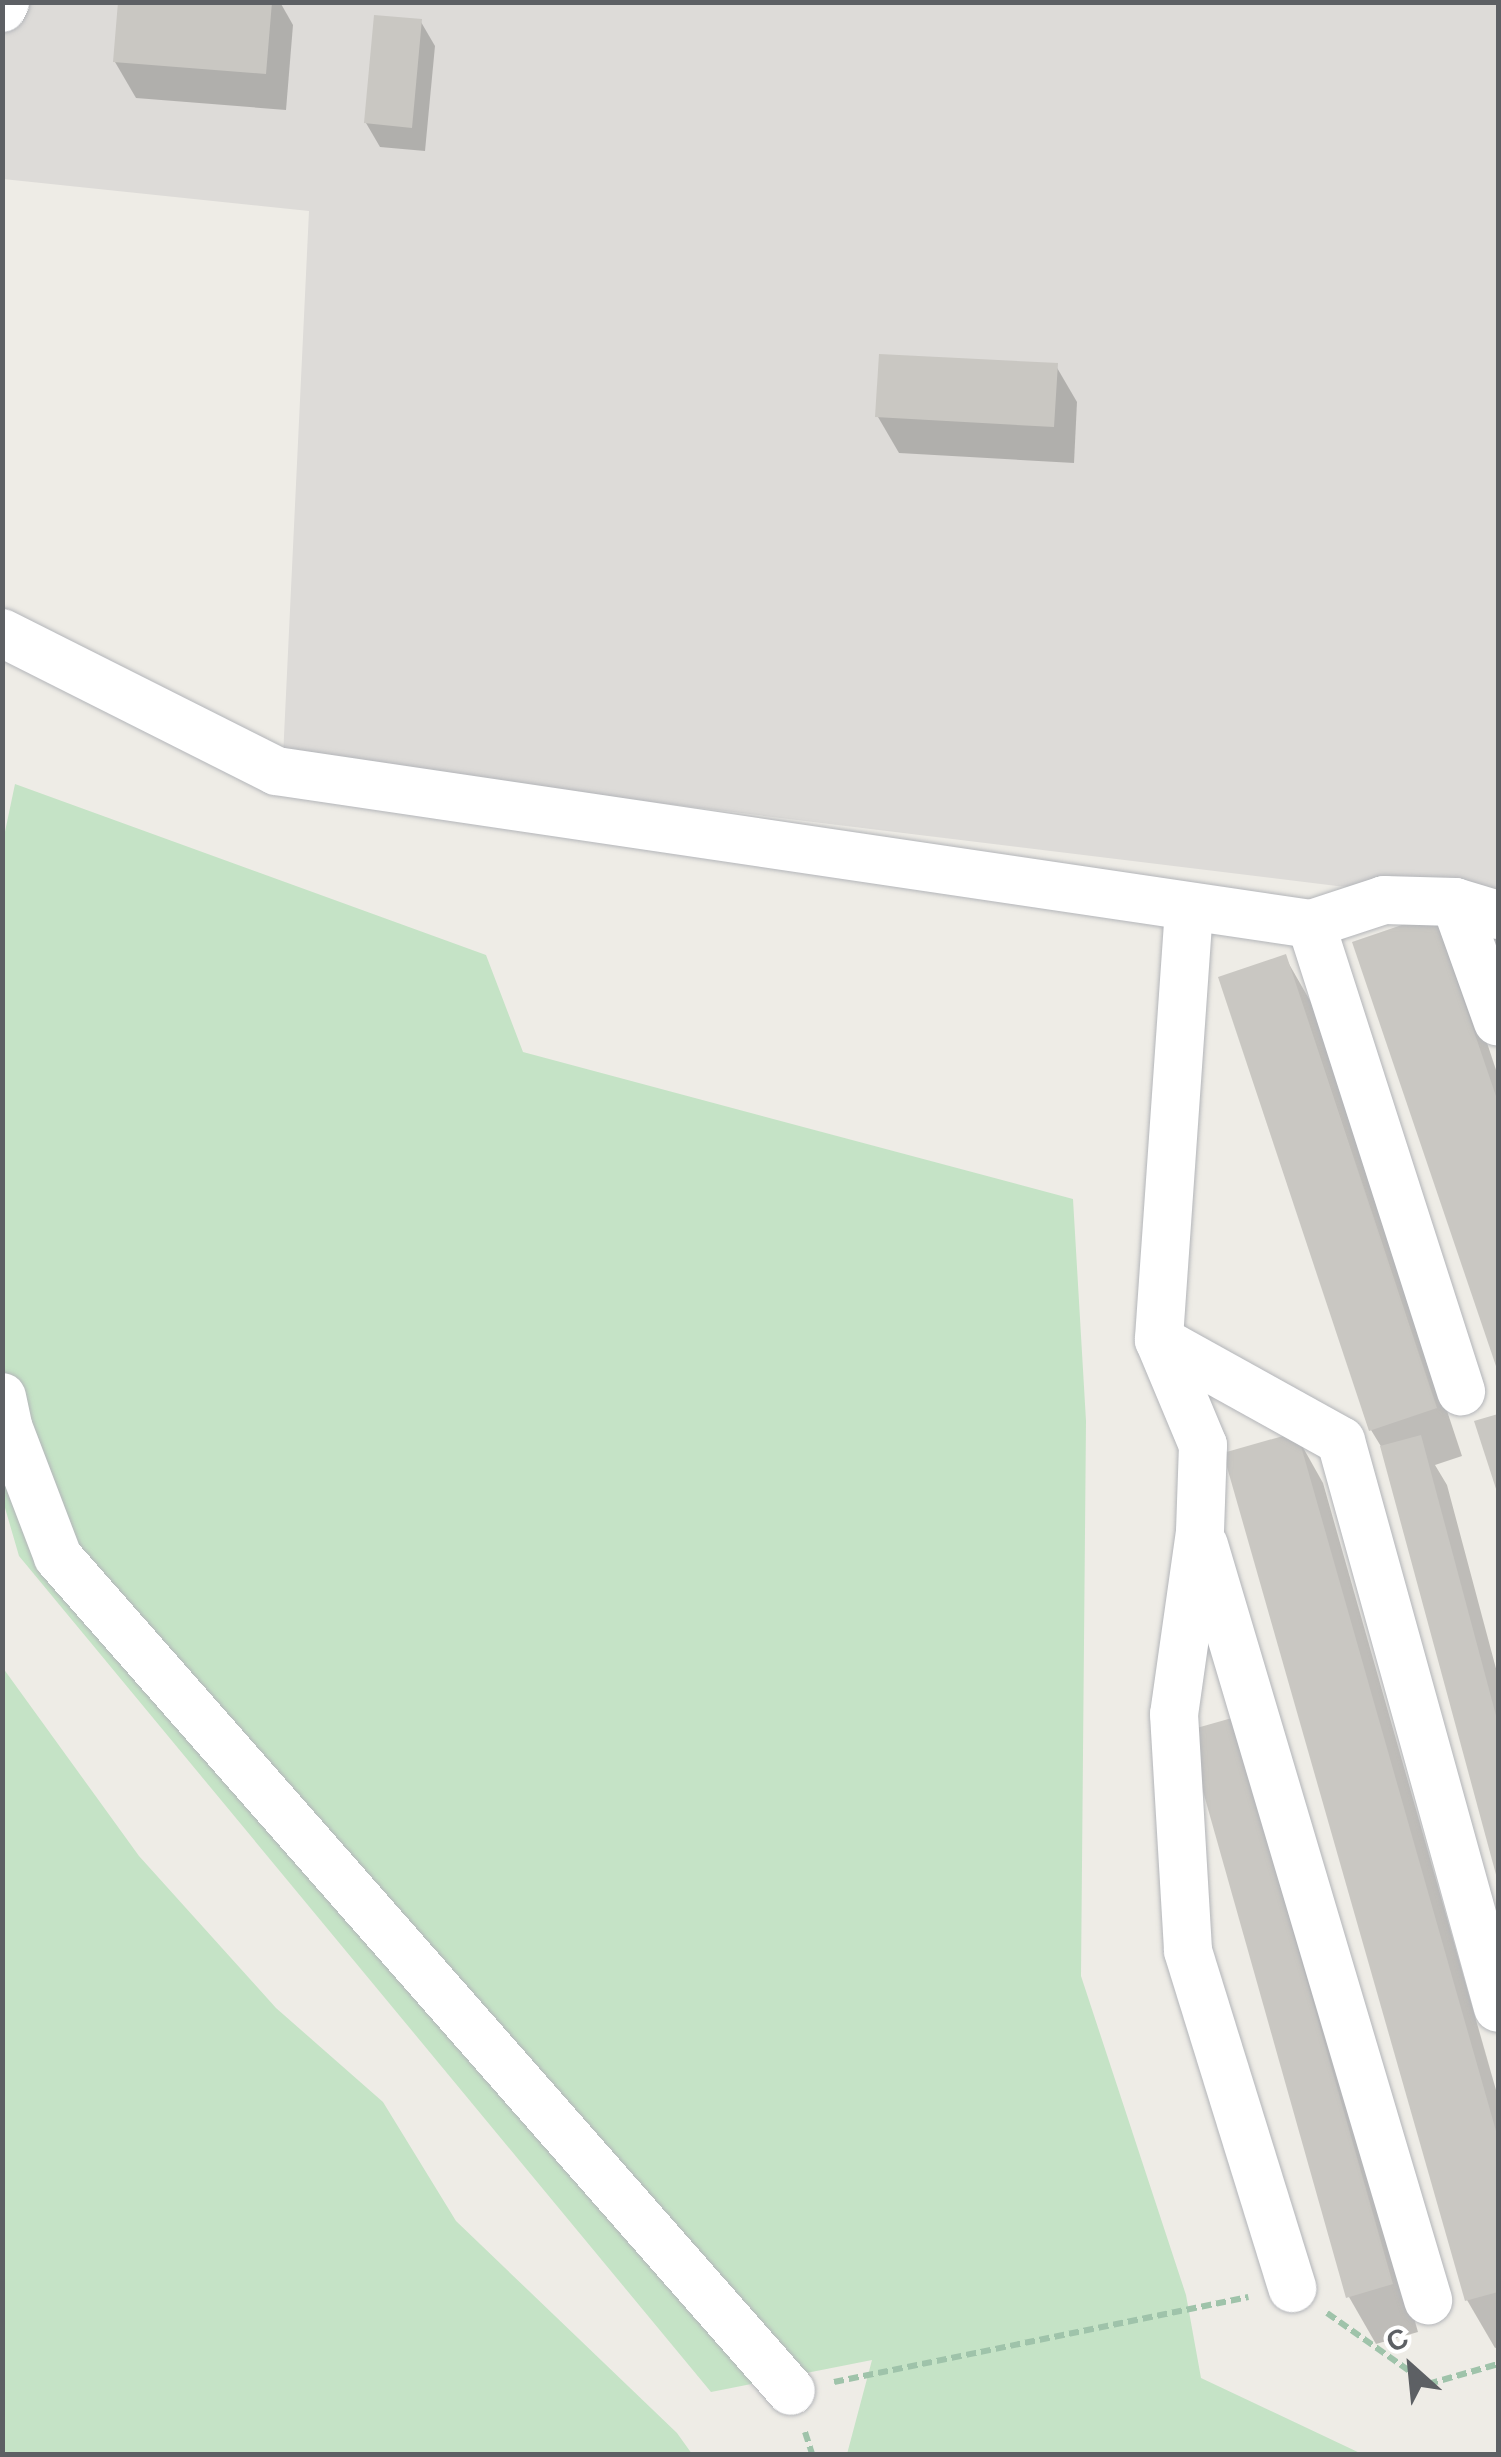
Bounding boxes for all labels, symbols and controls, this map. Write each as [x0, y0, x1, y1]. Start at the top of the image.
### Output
north arrow [1361, 2317, 1461, 2417]
text: С [1381, 2321, 1414, 2359]

